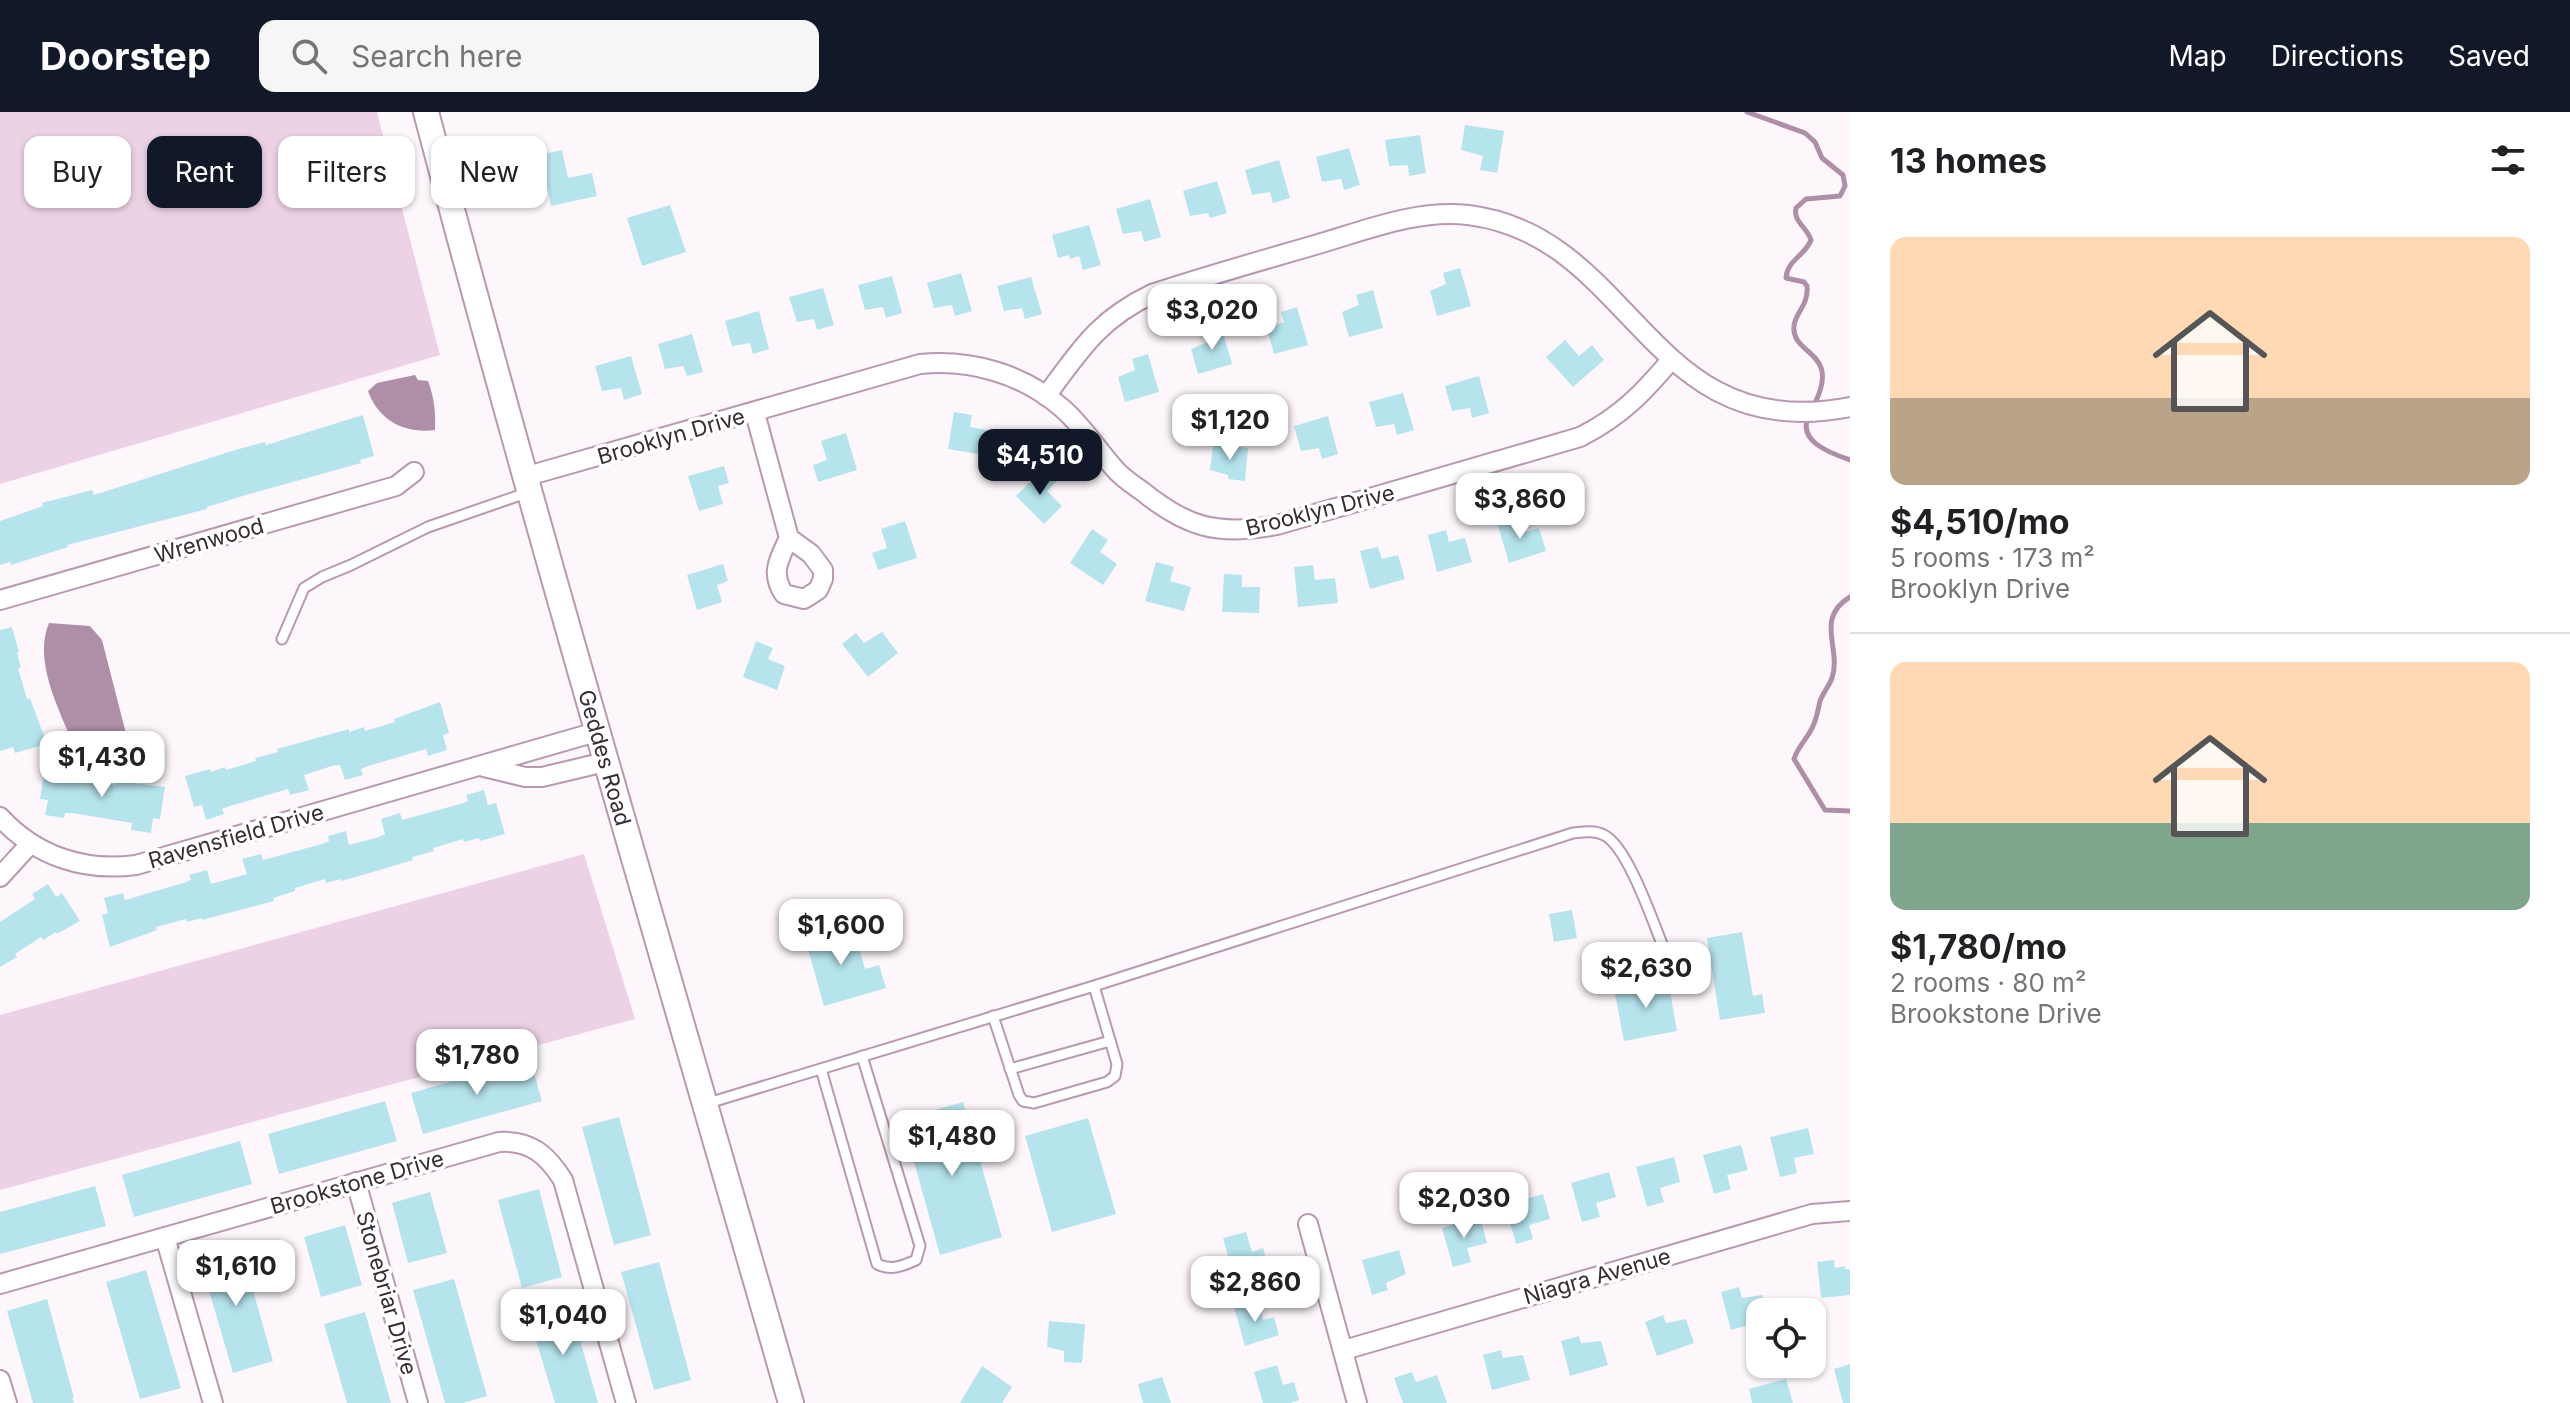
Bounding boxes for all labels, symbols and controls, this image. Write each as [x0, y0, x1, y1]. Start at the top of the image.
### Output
search box [259, 20, 819, 92]
text: Doorstep [40, 33, 211, 79]
icon: search [287, 34, 331, 78]
text: Search here [351, 38, 522, 74]
text: Map [2168, 39, 2227, 73]
text: Directions [2271, 39, 2404, 73]
text: Saved [2448, 39, 2530, 73]
chip: Buy [24, 136, 131, 208]
chip: Rent [147, 136, 262, 208]
chip: Filters [278, 136, 415, 208]
chip: New [431, 136, 547, 208]
icon: filters [2486, 138, 2530, 182]
text: 13 homes [1890, 140, 2047, 181]
pin: $3,020 [1147, 284, 1277, 352]
icon: home [2138, 289, 2282, 433]
text: $3,020 [1166, 294, 1258, 325]
pin: $1,120 [1165, 394, 1295, 462]
street label: Brooklyn Drive [594, 403, 748, 469]
text: $1,120 [1190, 404, 1270, 435]
pin: $4,510 [975, 429, 1105, 497]
text: $4,510 [996, 439, 1084, 470]
pin: $3,860 [1455, 473, 1585, 541]
street label: Brooklyn Drive [1243, 479, 1397, 541]
text: $3,860 [1474, 483, 1566, 514]
text: $4,510/mo [1890, 501, 2070, 542]
street label: Wrenwood [152, 512, 266, 568]
text: 5 rooms · 173 m² [1890, 542, 2095, 573]
text: Brooklyn Drive [1890, 573, 2070, 604]
street label: Geddes Road [573, 687, 637, 828]
icon: home [2138, 714, 2282, 858]
pin: $1,430 [37, 731, 167, 799]
text: $1,430 [58, 741, 146, 772]
street label: Ravensfield Drive [145, 799, 327, 873]
pin: $1,600 [776, 899, 906, 967]
text: $1,600 [797, 909, 885, 940]
text: $1,780/mo [1890, 926, 2067, 967]
pin: $2,630 [1581, 942, 1711, 1010]
text: $2,630 [1600, 952, 1692, 983]
text: 2 rooms · 80 m² [1890, 967, 2086, 998]
text: Brookstone Drive [1890, 998, 2102, 1029]
pin: $1,780 [412, 1029, 542, 1097]
text: $1,780 [434, 1039, 520, 1070]
pin: $1,480 [887, 1110, 1017, 1178]
text: $1,480 [908, 1120, 996, 1151]
street label: Brookstone Drive [267, 1145, 447, 1219]
pin: $2,030 [1399, 1172, 1529, 1240]
text: $2,030 [1417, 1182, 1511, 1213]
street label: Stonebriar Drive [351, 1208, 423, 1378]
pin: $1,610 [171, 1240, 301, 1308]
street label: Niagra Avenue [1520, 1243, 1674, 1309]
text: $1,610 [195, 1250, 277, 1281]
pin: $2,860 [1190, 1256, 1320, 1324]
text: $2,860 [1209, 1266, 1301, 1297]
pin: $1,040 [498, 1289, 628, 1357]
map controls [1746, 1298, 1826, 1378]
button: locate [1746, 1298, 1826, 1378]
text: $1,040 [519, 1299, 607, 1330]

